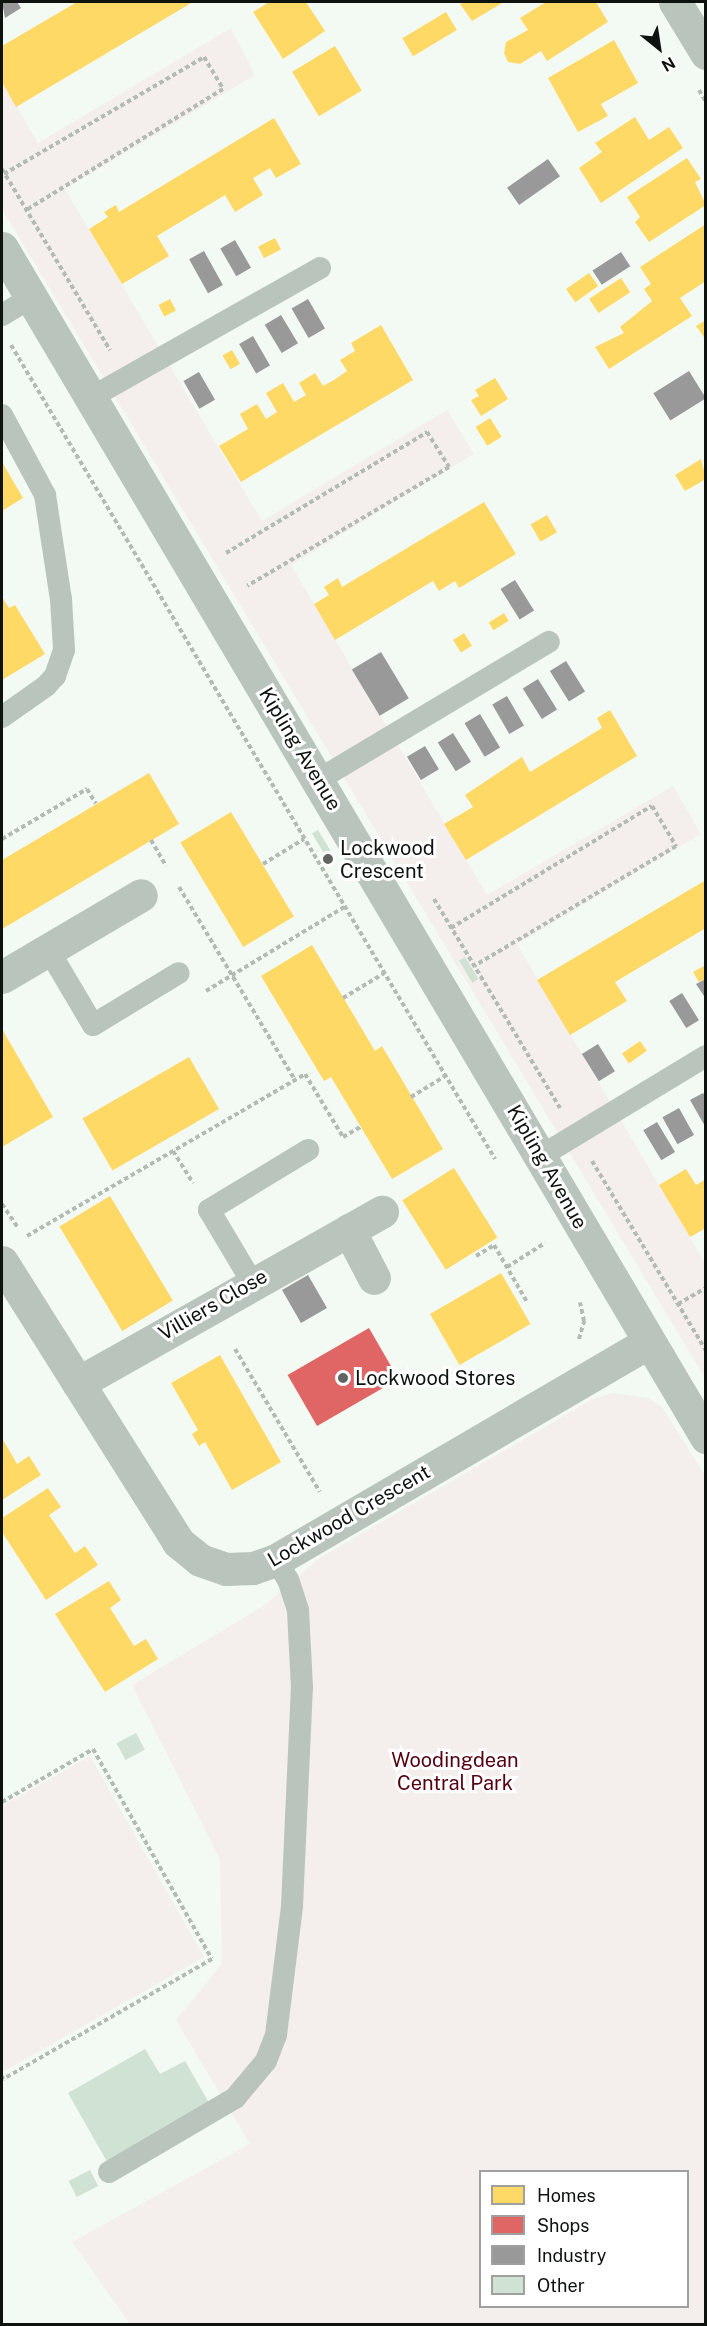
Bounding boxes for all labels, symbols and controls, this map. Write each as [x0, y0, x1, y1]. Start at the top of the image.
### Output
north arrow [629, 18, 689, 78]
text: N [658, 53, 678, 75]
street label: Kipling Avenue [254, 683, 346, 815]
place label: Lockwood Crescent [340, 836, 435, 883]
marker: Lockwood Crescent [321, 852, 335, 866]
street label: Kipling Avenue [502, 1101, 592, 1233]
street label: Villiers Close [154, 1264, 272, 1346]
place label: Lockwood Stores [355, 1366, 515, 1390]
marker: Lockwood Stores [336, 1371, 350, 1385]
street label: Lockwood Crescent [264, 1460, 434, 1572]
park label: Woodingdean Central Park [391, 1749, 519, 1796]
legend [479, 2170, 689, 2308]
text: Homes [537, 2185, 596, 2206]
text: Shops [537, 2215, 589, 2236]
text: Industry [537, 2245, 606, 2266]
text: Other [537, 2275, 585, 2296]

